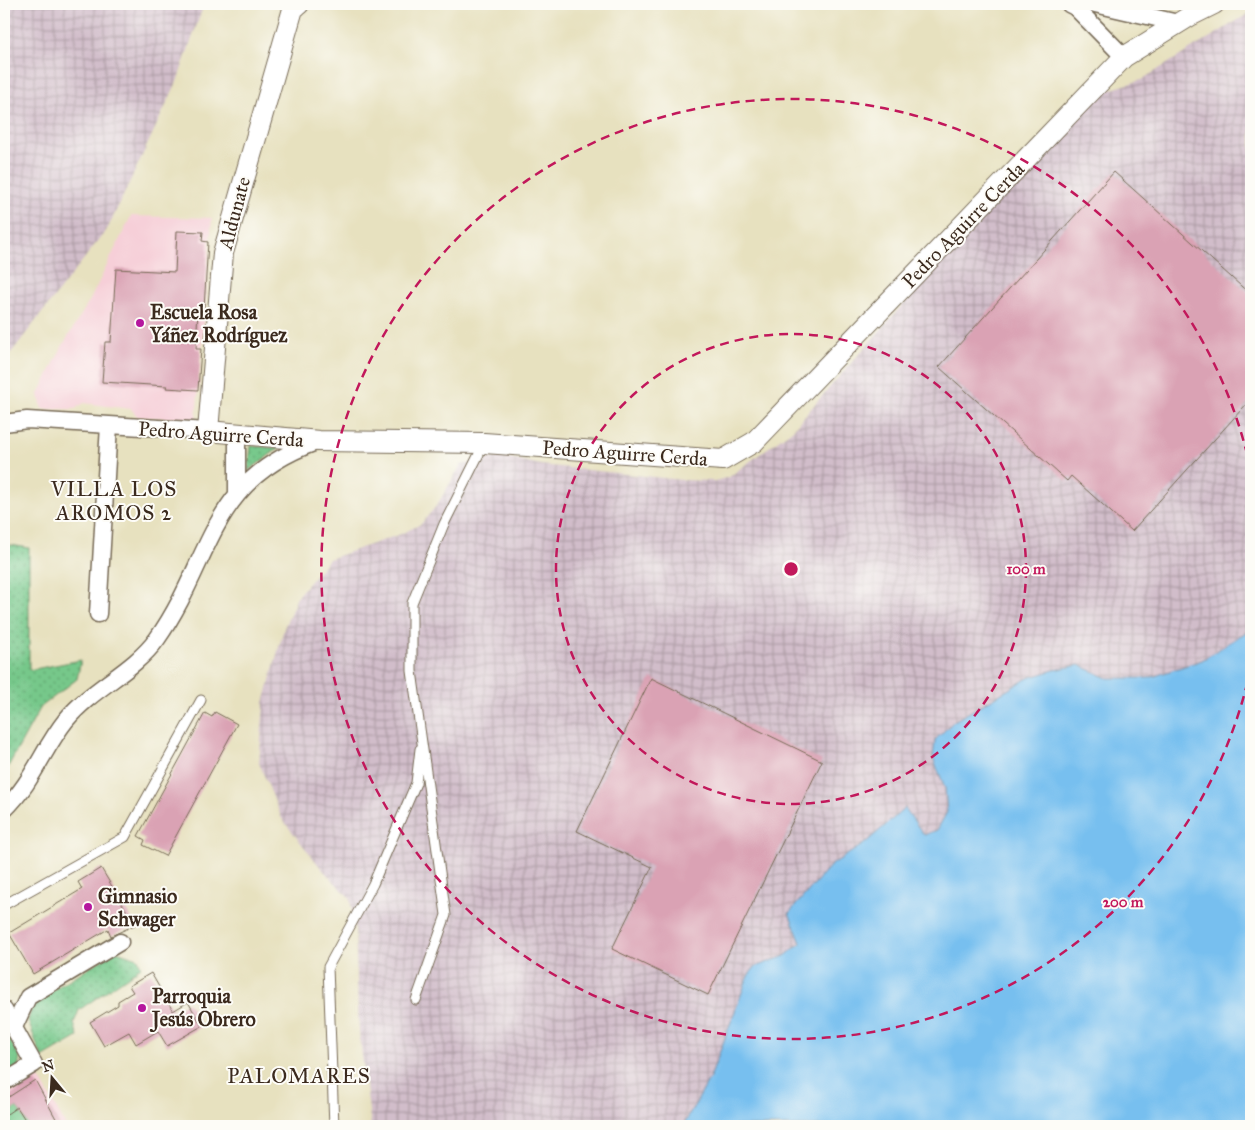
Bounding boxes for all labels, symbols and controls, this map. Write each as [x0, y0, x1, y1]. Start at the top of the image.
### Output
street label: Pedro Aguirre Cerda [897, 157, 1030, 294]
street label: Aldunate [213, 174, 255, 253]
place label: Escuela Rosa Yáñez Rodríguez [149, 300, 288, 348]
marker: Escuela Rosa Yáñez Rodríguez [134, 317, 146, 329]
street label: Pedro Aguirre Cerda [137, 416, 305, 453]
street label: Pedro Aguirre Cerda [541, 435, 709, 472]
district label: VILLA LOS AROMOS 2 [50, 476, 177, 526]
centre of rings [782, 560, 800, 578]
text: 100 m [1006, 560, 1046, 578]
place label: Gimnasio Schwager [98, 884, 177, 932]
text: 200 m [1103, 893, 1144, 911]
marker: Gimnasio Schwager [82, 901, 94, 913]
place label: Parroquia Jesús Obrero [149, 984, 256, 1033]
marker: Parroquia Jesús Obrero [136, 1002, 148, 1014]
north arrow [28, 1052, 78, 1102]
text: N [40, 1056, 57, 1076]
district label: PALOMARES [227, 1063, 371, 1089]

